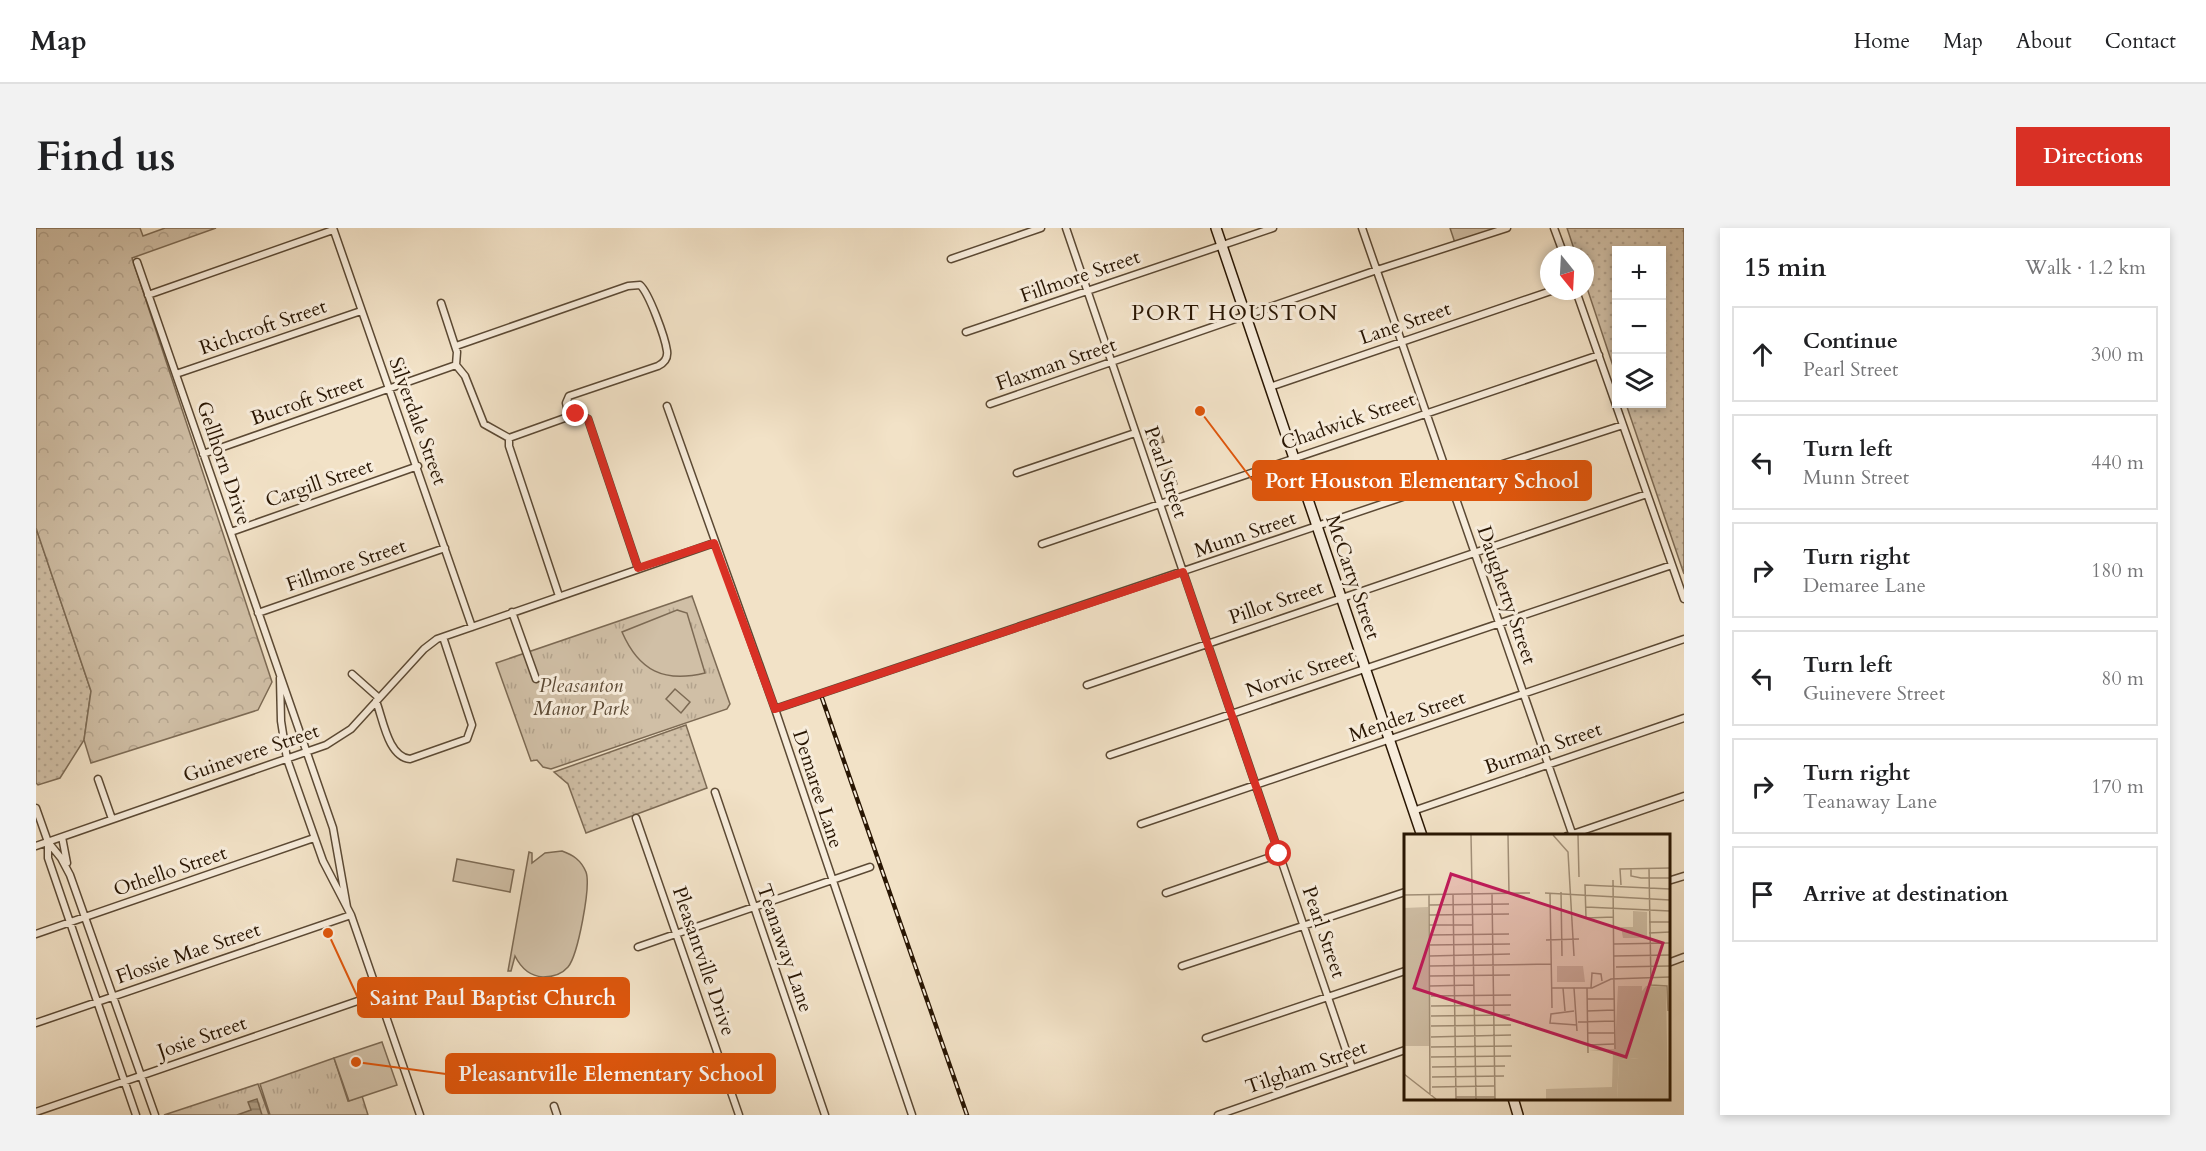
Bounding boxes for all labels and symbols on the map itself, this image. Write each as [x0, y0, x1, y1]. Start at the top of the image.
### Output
street label: Fillmore Street [1017, 243, 1144, 309]
north arrow [1540, 246, 1594, 300]
street label: Richcroft Street [196, 292, 331, 361]
street label: Lane Street [1356, 295, 1455, 351]
district label: PORT HOUSTON [1131, 298, 1339, 328]
street label: Flaxman Street [992, 331, 1120, 397]
street label: Silverdale Street [382, 353, 454, 489]
street label: Bucroft Street [247, 368, 368, 432]
street label: Chadwick Street [1277, 385, 1419, 457]
street label: Gellhorn Drive [190, 397, 258, 529]
route end [562, 400, 588, 426]
street label: Pearl Street [1138, 422, 1195, 522]
street label: Cargill Street [262, 452, 377, 514]
callout: Port Houston Elementary School [1253, 461, 1591, 500]
text: Port Houston Elementary School [1265, 467, 1579, 496]
street label: Munn Street [1190, 504, 1300, 564]
street label: McCarty Street [1319, 511, 1387, 643]
street label: Daugherty Street [1471, 522, 1544, 668]
street label: Fillmore Street [283, 532, 410, 598]
street label: Pillot Street [1225, 573, 1327, 631]
street label: Norvic Street [1242, 642, 1359, 704]
park label: Pleasanton Manor Park [533, 672, 629, 722]
street label: Mendez Street [1345, 683, 1469, 749]
street label: Burman Street [1481, 715, 1606, 781]
street label: Guinevere Street [179, 717, 323, 789]
street label: Demaree Lane [786, 726, 850, 852]
inset map [1404, 834, 1669, 1100]
street label: Othello Street [110, 839, 231, 903]
route start [1265, 840, 1291, 866]
street label: Teanaway Lane [750, 880, 820, 1016]
street label: Pearl Street [1296, 882, 1353, 982]
street label: Pleasantville Drive [666, 883, 742, 1039]
street label: Flossie Mae Street [112, 915, 264, 990]
callout: Saint Paul Baptist Church [358, 978, 629, 1017]
text: Saint Paul Baptist Church [370, 984, 616, 1013]
street label: Josie Street [151, 1009, 251, 1066]
street label: Tilgham Street [1242, 1033, 1371, 1100]
callout: Pleasantville Elementary School [446, 1054, 775, 1093]
text: Pleasantville Elementary School [458, 1060, 764, 1089]

